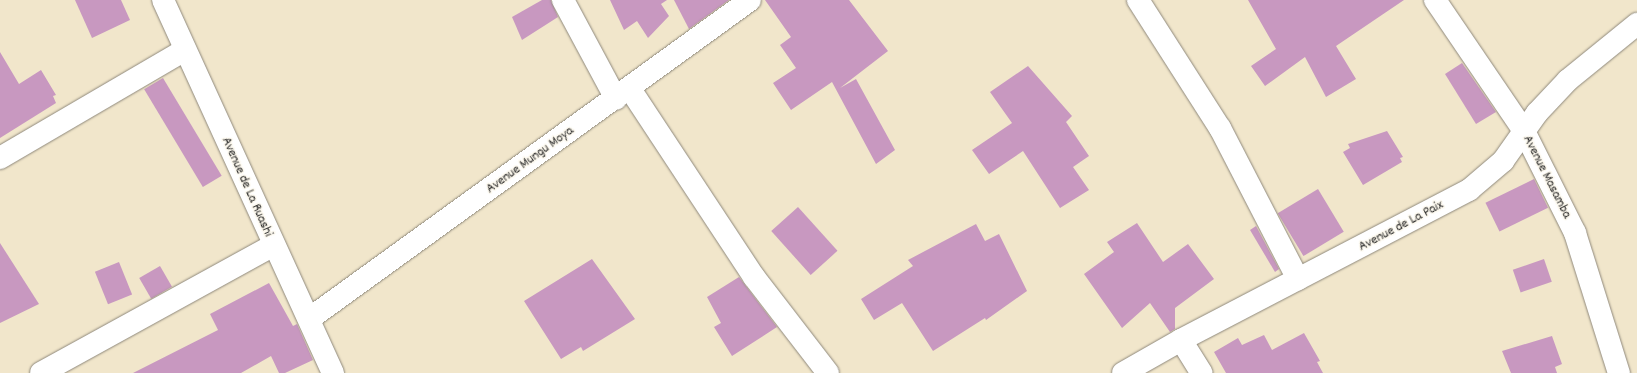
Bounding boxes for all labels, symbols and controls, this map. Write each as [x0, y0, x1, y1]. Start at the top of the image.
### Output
street label: Avenue Mungu Moya [483, 123, 577, 197]
street label: Avenue Masamba [1519, 133, 1575, 221]
street label: Avenue de La Ruashi [218, 135, 276, 239]
street label: Avenue de La Paix [1356, 197, 1446, 255]

